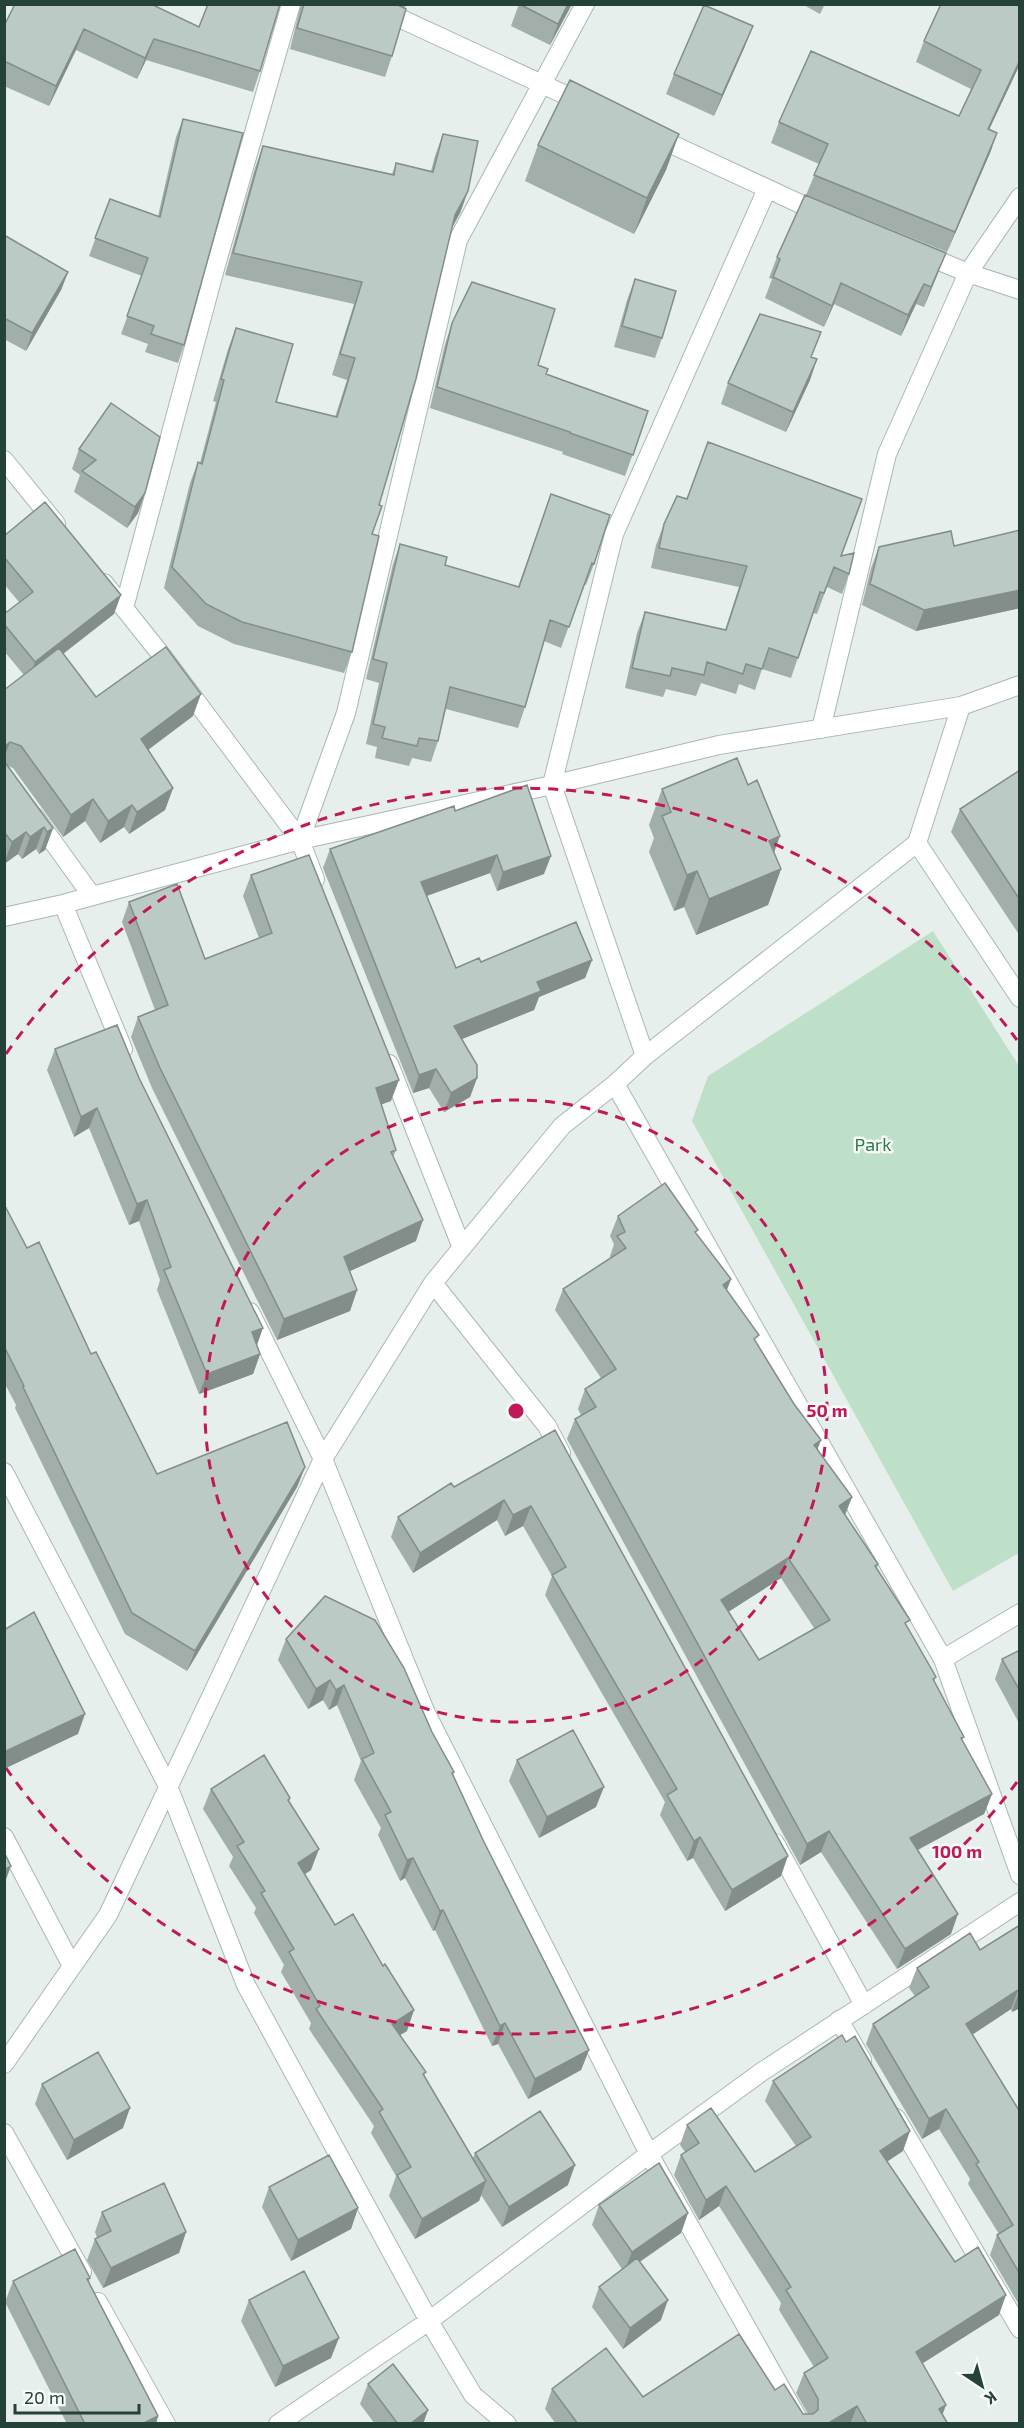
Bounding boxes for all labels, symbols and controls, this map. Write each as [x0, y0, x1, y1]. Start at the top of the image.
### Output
park label: Park [855, 1133, 891, 1155]
text: 50 m [806, 1399, 848, 1421]
centre of rings [506, 1401, 526, 1421]
text: 100 m [932, 1840, 982, 1862]
north arrow [952, 2356, 1012, 2416]
scale bar [15, 2377, 140, 2415]
text: 20 m [24, 2386, 65, 2408]
text: K [981, 2388, 1001, 2410]

